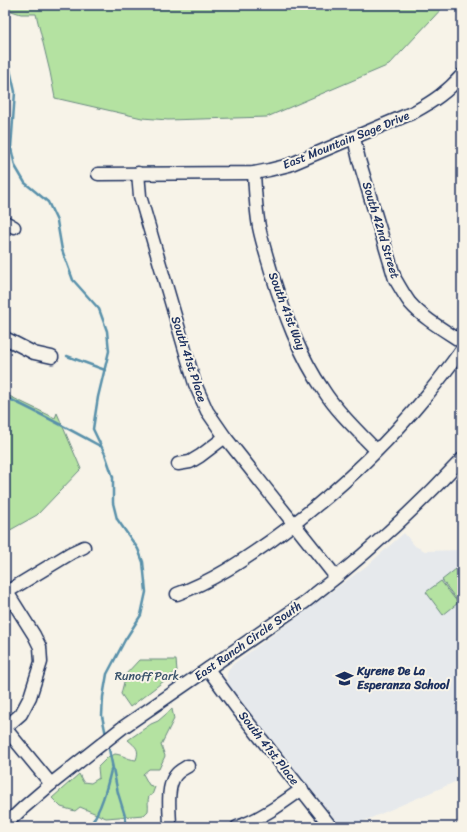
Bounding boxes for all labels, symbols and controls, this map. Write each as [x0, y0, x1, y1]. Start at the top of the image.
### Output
street label: East Mountain Sage Drive [279, 104, 413, 176]
street label: South 42nd Street [356, 179, 406, 281]
street label: South 41st Way [262, 269, 312, 354]
street label: South 41st Place [165, 313, 213, 405]
street label: East Ranch Circle South [190, 595, 306, 687]
place label: Kyrene De La Esperanza School [356, 660, 450, 696]
park label: Runoff Park [115, 665, 179, 687]
school or university icon: Kyrene De La Esperanza School [334, 668, 354, 688]
street label: South 41st Place [233, 706, 305, 790]

